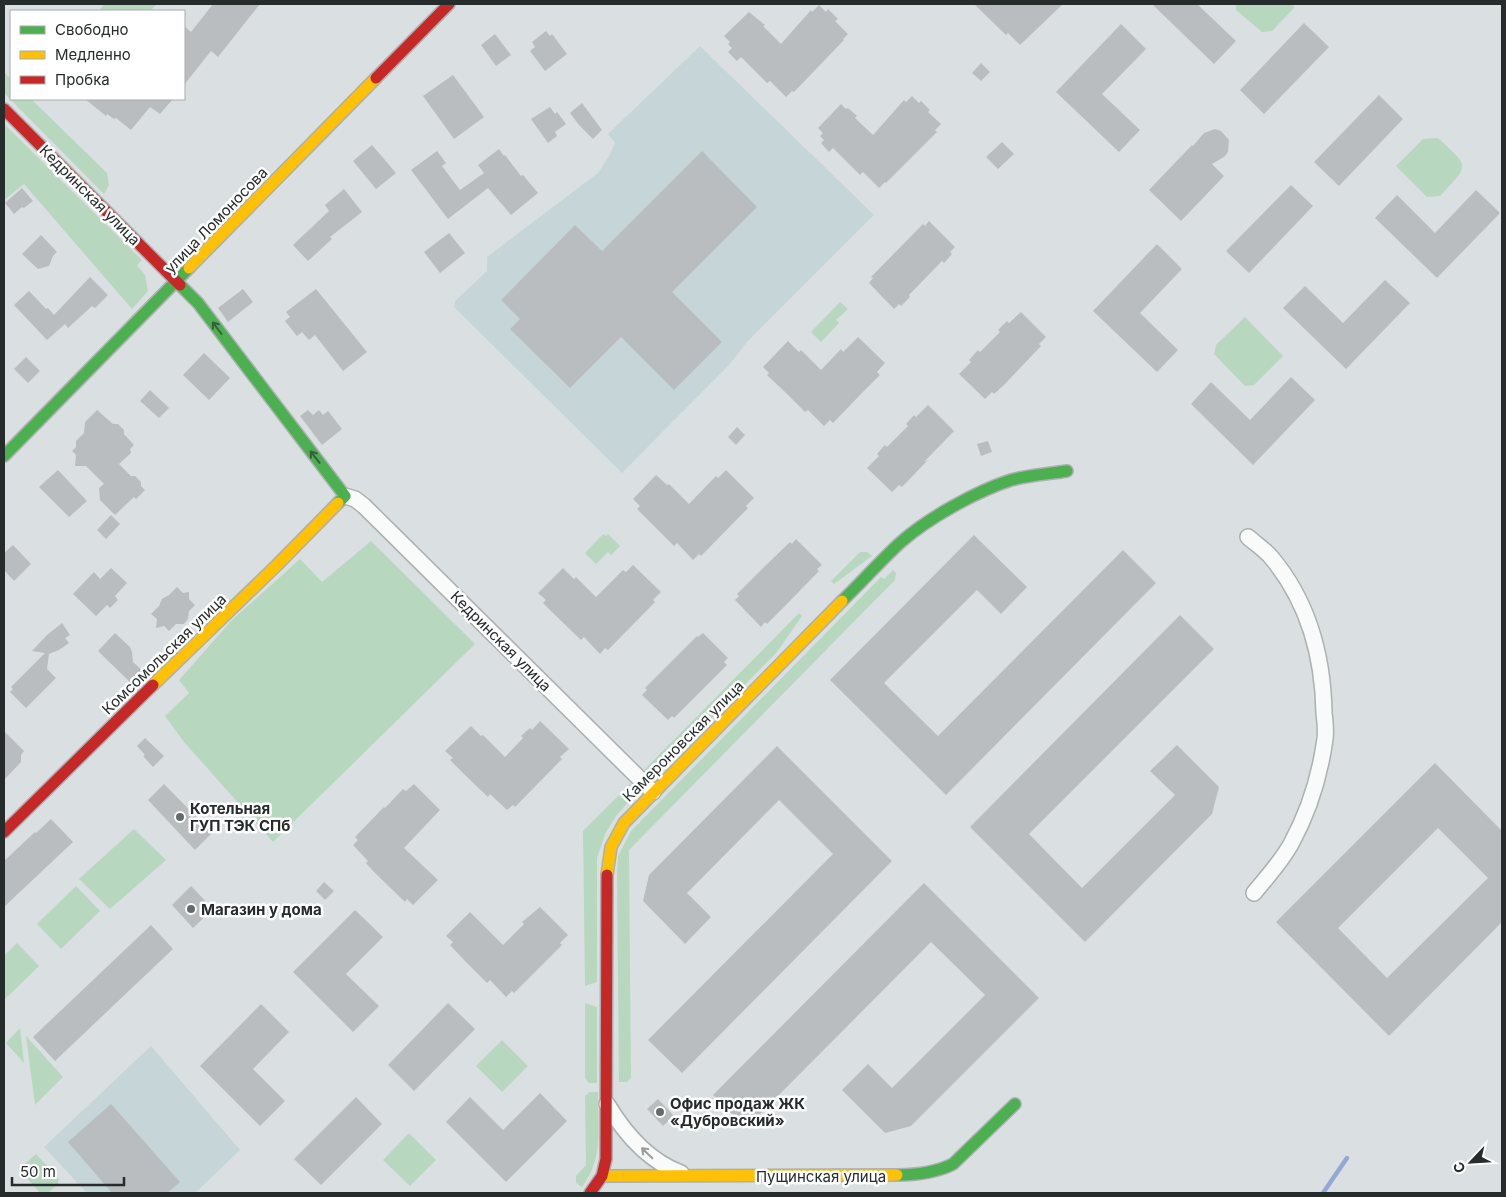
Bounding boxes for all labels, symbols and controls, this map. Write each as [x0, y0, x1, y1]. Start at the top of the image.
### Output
legend [10, 10, 185, 100]
text: Свободно [55, 20, 129, 39]
text: Медленно [55, 45, 131, 64]
text: Пробка [55, 70, 110, 89]
street label: Кедринская улица [36, 141, 144, 249]
street label: улица Ломоносова [161, 163, 271, 277]
one-way arrow [211, 322, 222, 335]
one-way arrow [310, 451, 321, 464]
street label: Кедринская улица [447, 587, 555, 695]
street label: Комсомольская улица [98, 590, 230, 718]
street label: Камероновская улица [618, 676, 748, 806]
place label: Котельная ГУП ТЭК СПб [190, 799, 290, 835]
marker: Котельная ГУП ТЭК СПб [174, 811, 186, 823]
place label: Магазин у дома [201, 900, 322, 919]
marker: Магазин у дома [185, 903, 197, 915]
place label: Офис продаж ЖК «Дубровский» [670, 1094, 805, 1130]
marker: Офис продаж ЖК «Дубровский» [654, 1106, 666, 1118]
north arrow [1446, 1137, 1496, 1187]
one-way arrow [641, 1147, 654, 1159]
scale bar [12, 1154, 125, 1186]
text: С [1449, 1159, 1469, 1176]
text: 50 m [20, 1162, 56, 1181]
street label: Пущинская улица [756, 1167, 886, 1186]

